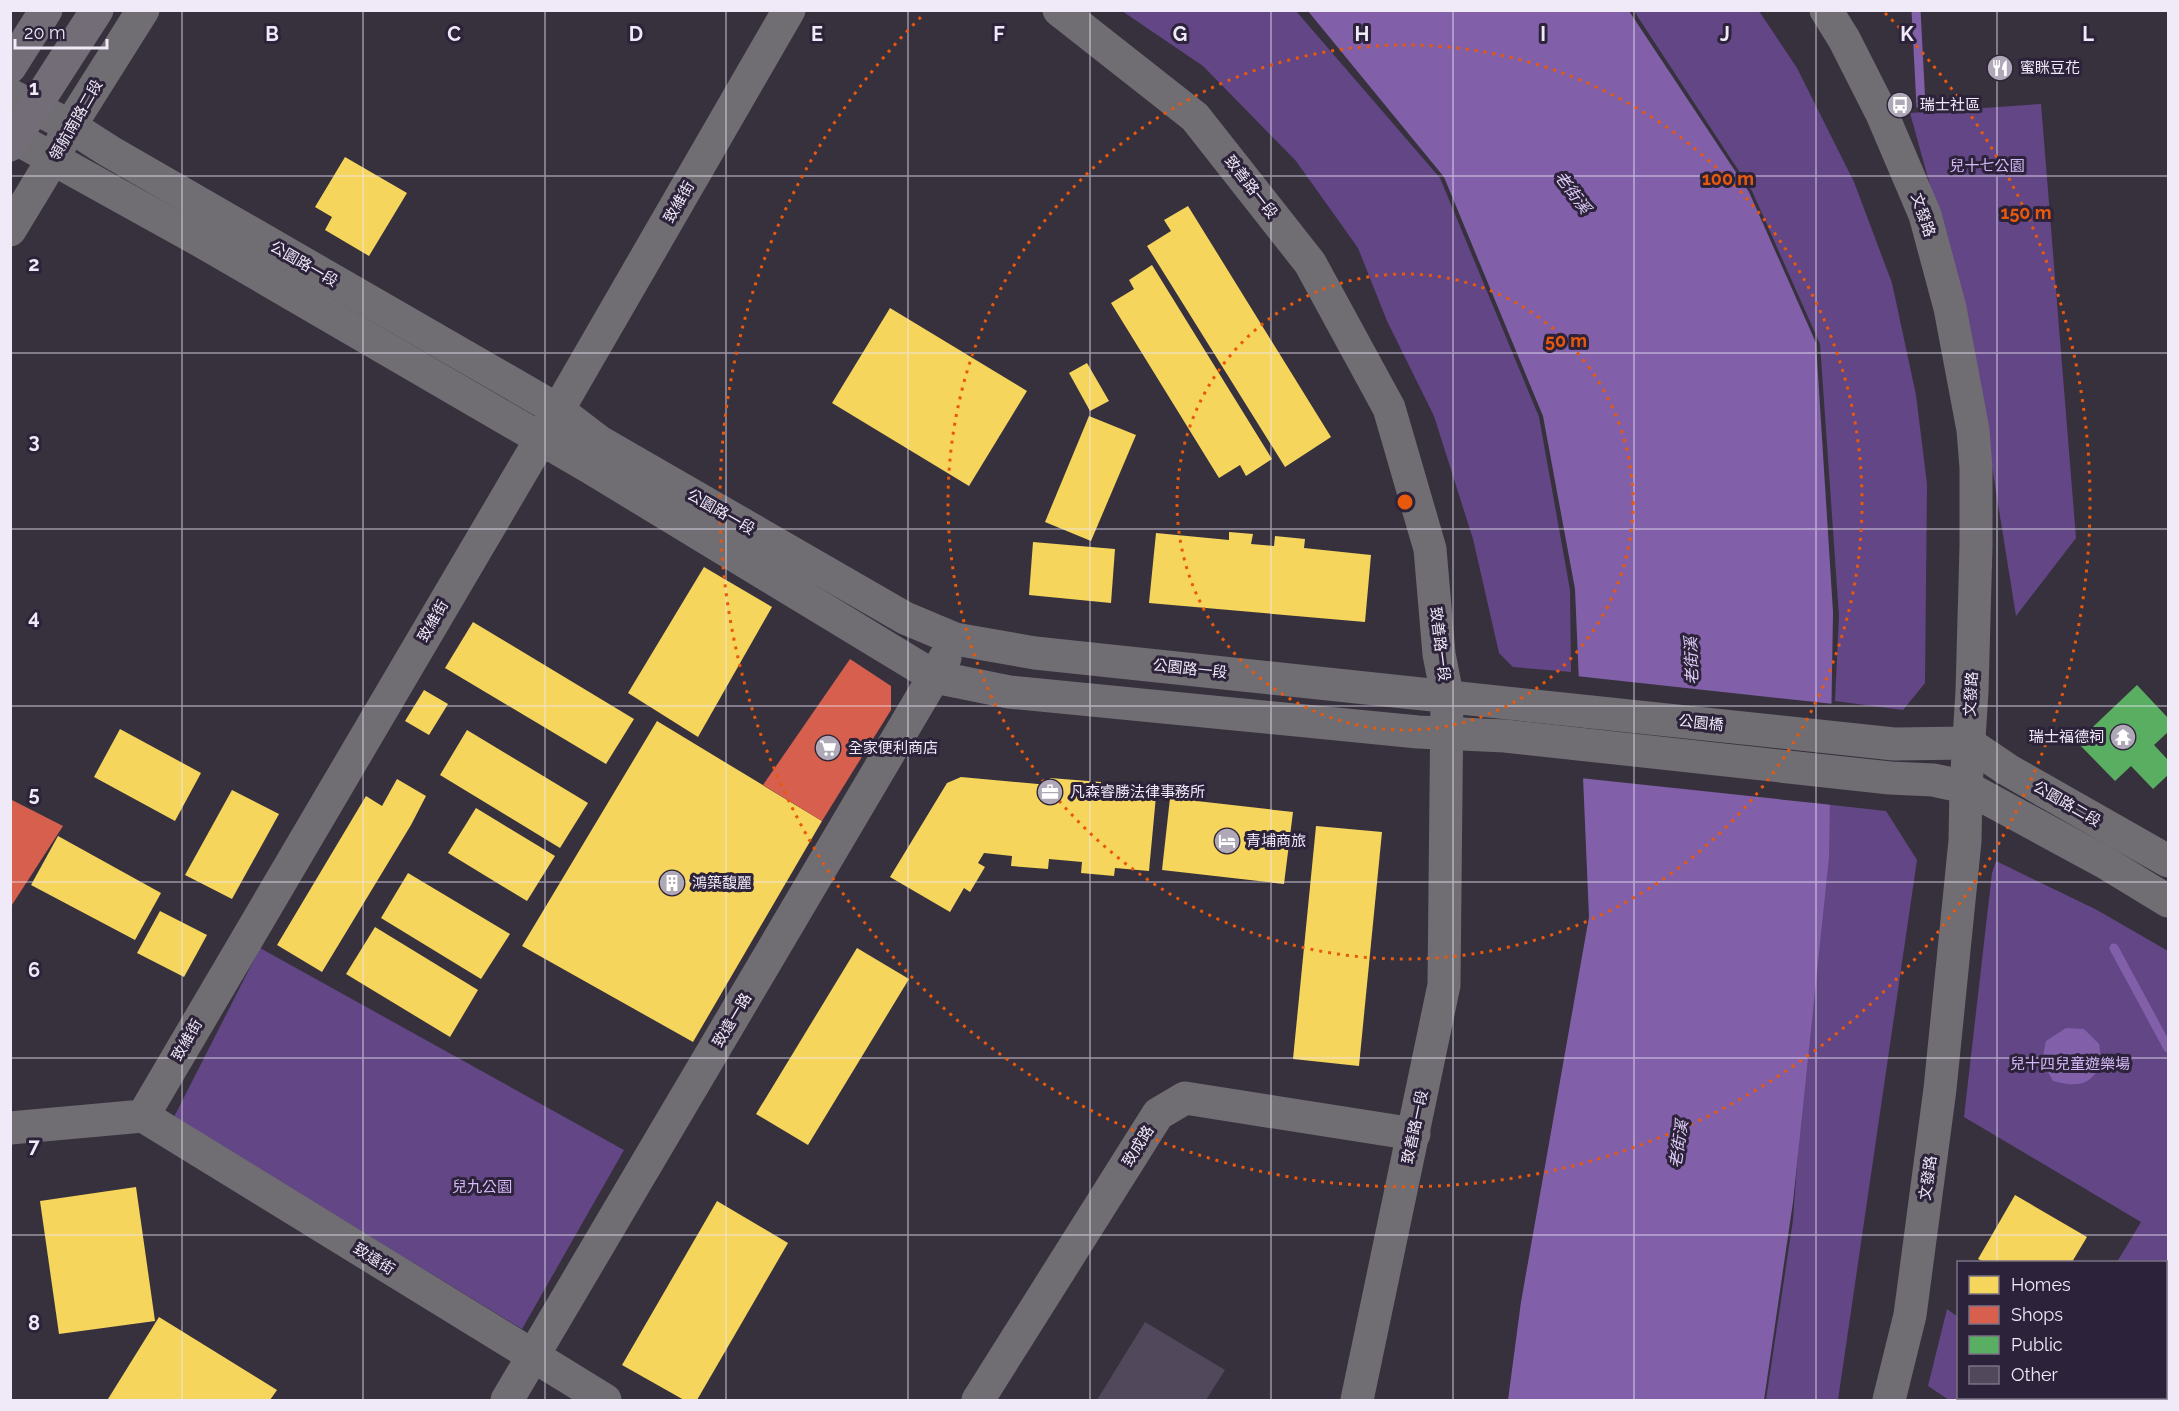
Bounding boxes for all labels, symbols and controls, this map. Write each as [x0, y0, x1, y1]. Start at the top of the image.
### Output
scale bar [15, 12, 106, 50]
text: 20 m [24, 22, 66, 43]
text: B [265, 22, 279, 46]
text: C [447, 22, 461, 46]
text: D [629, 22, 643, 46]
text: E [811, 22, 823, 46]
text: F [993, 22, 1005, 46]
text: G [1173, 22, 1187, 46]
text: H [1355, 22, 1369, 46]
text: I [1540, 22, 1546, 46]
text: J [1720, 22, 1730, 46]
text: K [1900, 22, 1914, 46]
text: L [2082, 22, 2094, 46]
restaurant icon: 蜜眯豆花 [1985, 53, 2015, 83]
place label: 蜜眯豆花 [2020, 59, 2080, 77]
text: 1 [29, 76, 39, 100]
street label: 領航南路二段 [46, 77, 106, 163]
bus stop icon: 瑞士社區 [1885, 90, 1915, 120]
place label: 瑞士社區 [1920, 96, 1980, 114]
street label: 致善路一段 [1221, 152, 1281, 222]
park label: 兒十七公園 [1949, 157, 2025, 175]
water label: 老街溪 [1551, 167, 1596, 219]
text: 100 m [1702, 168, 1754, 189]
street label: 致維街 [660, 178, 698, 226]
street label: 文發路 [1907, 191, 1939, 239]
text: 150 m [2001, 202, 2052, 223]
street label: 公園路一段 [267, 237, 341, 291]
text: 2 [28, 252, 40, 276]
text: 50 m [1545, 330, 1587, 351]
text: 3 [28, 429, 40, 453]
street label: 公園路一段 [684, 485, 758, 539]
centre of rings [1395, 492, 1415, 512]
street label: 致維街 [414, 597, 452, 645]
text: 4 [28, 605, 40, 629]
street label: 致善路一段 [1426, 606, 1454, 682]
water label: 老街溪 [1681, 635, 1702, 685]
street label: 公園路一段 [1152, 656, 1228, 682]
street label: 文發路 [1961, 671, 1981, 717]
street label: 公園橋 [1678, 712, 1724, 734]
temple icon: 瑞士福德祠 [2108, 722, 2138, 752]
place label: 瑞士福德祠 [2029, 728, 2104, 746]
supermarket icon: 全家便利商店 [813, 733, 843, 763]
place label: 全家便利商店 [848, 739, 938, 757]
office icon: 凡森睿勝法律事務所 [1035, 777, 1065, 807]
street label: 公園路二段 [2030, 777, 2104, 831]
text: 5 [28, 782, 40, 806]
place label: 凡森睿勝法律事務所 [1070, 783, 1205, 801]
hotel icon: 青埔商旅 [1212, 826, 1242, 856]
place label: 青埔商旅 [1246, 832, 1306, 850]
building icon: 鴻築馥麗 [657, 868, 687, 898]
place label: 鴻築馥麗 [692, 874, 752, 892]
text: 6 [28, 958, 40, 982]
street label: 致遠一路 [709, 990, 755, 1050]
street label: 致維街 [168, 1016, 206, 1064]
park label: 兒十四兒童遊樂場 [2010, 1055, 2130, 1073]
street label: 致善路一段 [1398, 1088, 1432, 1166]
water label: 老街溪 [1665, 1117, 1692, 1169]
street label: 致成路 [1118, 1122, 1158, 1170]
text: 7 [28, 1134, 40, 1158]
street label: 文發路 [1916, 1154, 1940, 1202]
park label: 兒九公園 [452, 1178, 512, 1196]
street label: 致遠街 [350, 1239, 398, 1279]
legend [1957, 1261, 2167, 1399]
text: Homes [2011, 1274, 2071, 1295]
text: Shops [2011, 1304, 2063, 1325]
text: 8 [28, 1311, 40, 1335]
text: Public [2011, 1334, 2063, 1355]
text: Other [2011, 1364, 2059, 1385]

